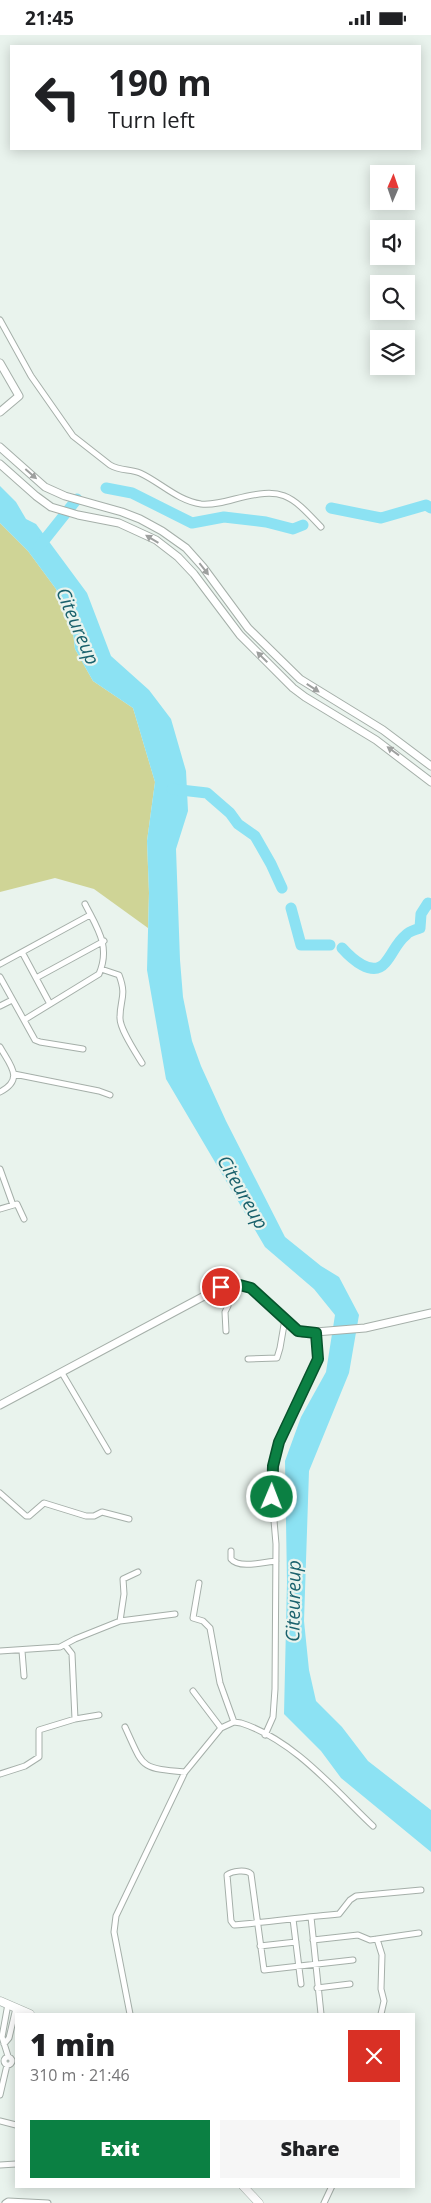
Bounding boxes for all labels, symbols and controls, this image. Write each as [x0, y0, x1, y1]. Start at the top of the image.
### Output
text: 21:45 [25, 5, 74, 31]
text: 190 m [108, 59, 212, 106]
icon: left [25, 65, 90, 130]
text: Turn left [108, 104, 195, 134]
north arrow [370, 165, 415, 210]
map controls [370, 165, 415, 375]
button: sound [370, 220, 415, 265]
button: search [370, 275, 415, 320]
button: layers [370, 330, 415, 375]
one-way arrow [25, 468, 37, 479]
one-way arrow [146, 534, 159, 543]
one-way arrow [199, 562, 210, 575]
water label: Citeureup [50, 583, 106, 669]
one-way arrow [256, 651, 268, 663]
one-way arrow [306, 683, 320, 693]
one-way arrow [387, 746, 400, 757]
water label: Citeureup [211, 1150, 275, 1234]
pin [200, 1266, 242, 1308]
icon: arrive [207, 1273, 235, 1301]
position arrow [245, 1470, 297, 1522]
water label: Citeureup [279, 1560, 307, 1642]
text: 1 min [30, 2024, 115, 2065]
button: close [348, 2030, 400, 2082]
text: 310 m · 21:46 [30, 2064, 130, 2086]
button: Exit [30, 2120, 210, 2178]
button: Share [220, 2120, 400, 2178]

